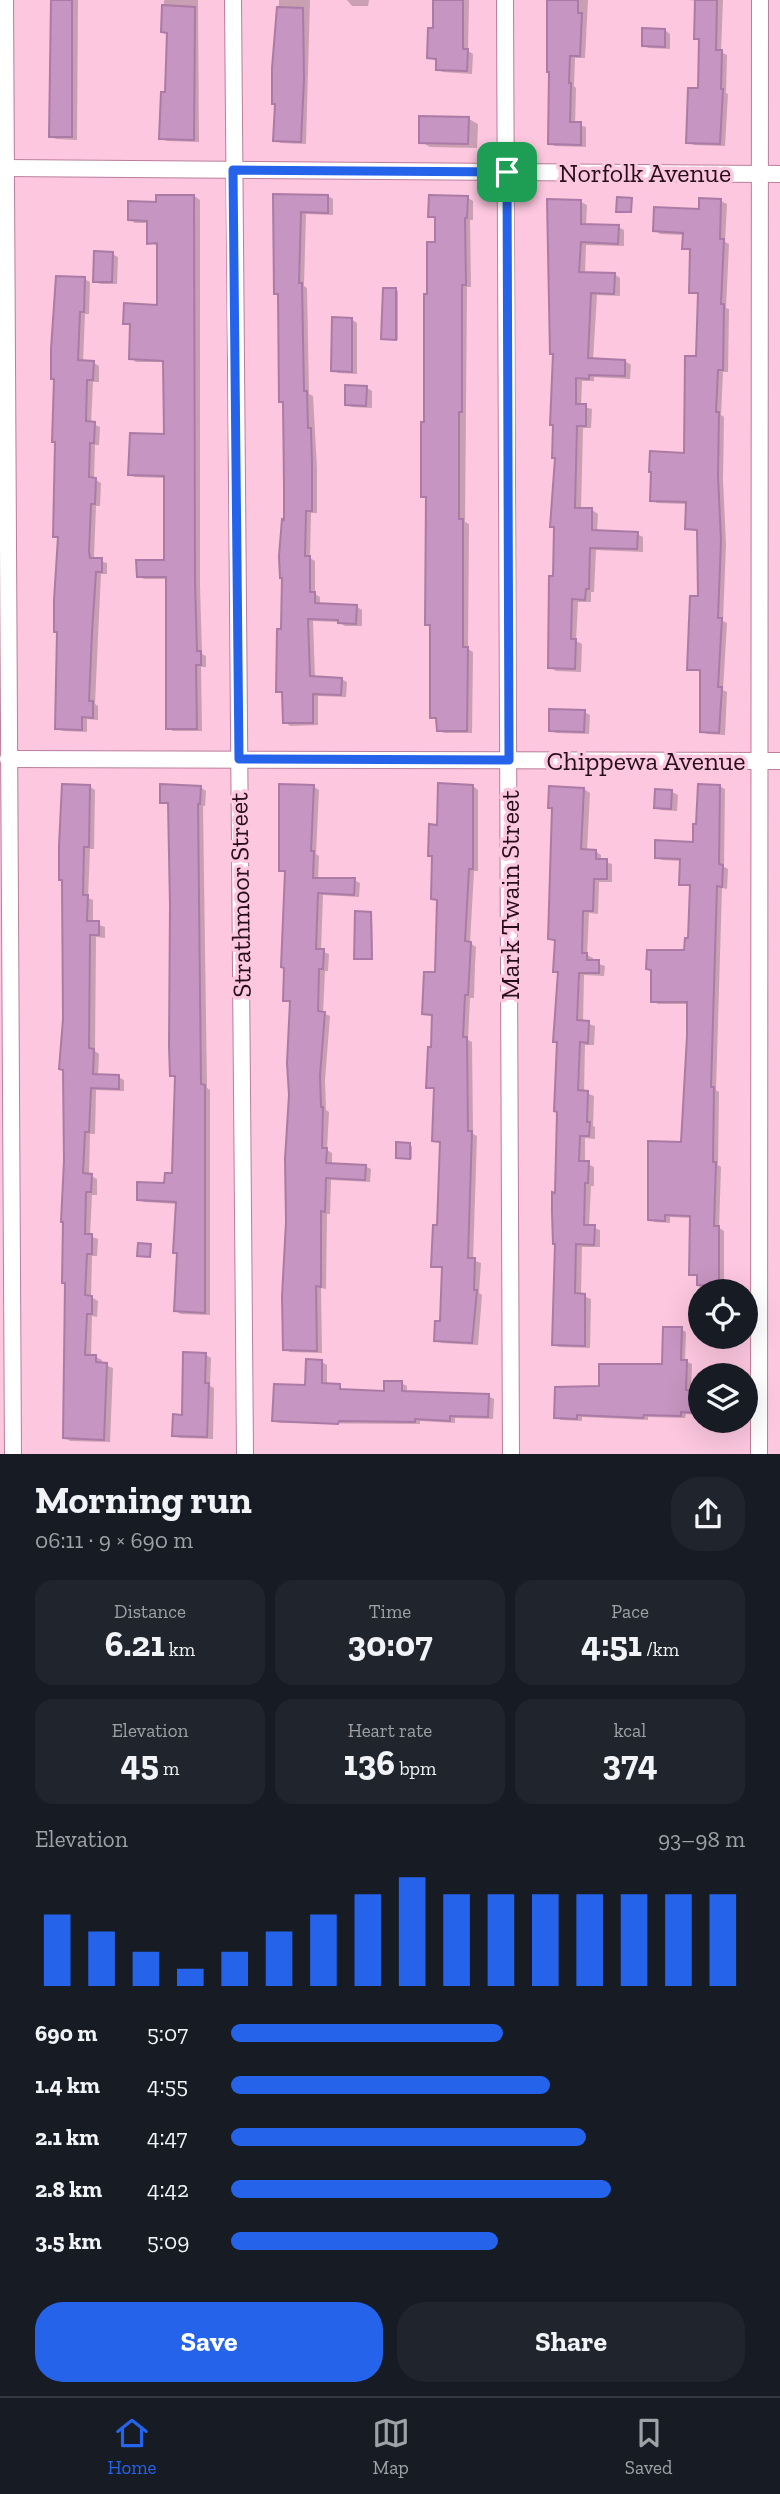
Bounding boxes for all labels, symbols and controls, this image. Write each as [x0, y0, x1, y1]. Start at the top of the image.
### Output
pin [477, 142, 537, 202]
icon: arrive [488, 153, 526, 191]
street label: Norfolk Avenue [559, 157, 731, 189]
street label: Chippewa Avenue [546, 745, 746, 777]
street label: Mark Twain Street [494, 790, 526, 1000]
street label: Strathmoor Street [222, 792, 258, 998]
map controls [688, 1279, 758, 1433]
button: locate [688, 1279, 758, 1349]
button: layers [688, 1363, 758, 1433]
text: Morning run [35, 1477, 252, 1523]
button: share [671, 1477, 745, 1551]
text: 06:11 · 9 × 690 m [35, 1526, 193, 1554]
text: Distance [114, 1600, 186, 1623]
text: Time [369, 1600, 411, 1623]
text: Pace [611, 1600, 649, 1623]
text: 6.21 [105, 1623, 165, 1665]
text: 30:07 [348, 1623, 432, 1665]
text: 4:51 [581, 1623, 642, 1665]
text: km [165, 1638, 195, 1661]
text: /km [642, 1638, 679, 1661]
text: Elevation [112, 1719, 188, 1742]
text: Heart rate [348, 1719, 432, 1742]
text: kcal [614, 1719, 646, 1742]
text: 45 [121, 1742, 159, 1784]
text: 136 [344, 1742, 395, 1784]
text: 374 [602, 1742, 658, 1784]
text: m [159, 1757, 179, 1780]
text: bpm [395, 1757, 436, 1780]
text: Elevation [35, 1825, 128, 1853]
text: 93–98 m [658, 1825, 745, 1853]
text: 690 m [35, 2019, 97, 2047]
text: 5:07 [147, 2019, 188, 2047]
text: 1.4 km [35, 2071, 100, 2099]
text: 4:55 [147, 2071, 188, 2099]
text: 2.1 km [35, 2123, 99, 2151]
text: 4:47 [147, 2123, 187, 2151]
text: 2.8 km [35, 2175, 102, 2203]
text: 4:42 [147, 2175, 189, 2203]
text: 3.5 km [35, 2227, 102, 2255]
text: 5:09 [147, 2227, 189, 2255]
button: Save [35, 2302, 383, 2382]
button: Share [397, 2302, 745, 2382]
tab: Home [108, 2414, 157, 2479]
tab: Map [372, 2414, 410, 2479]
tab: Saved [625, 2414, 672, 2479]

